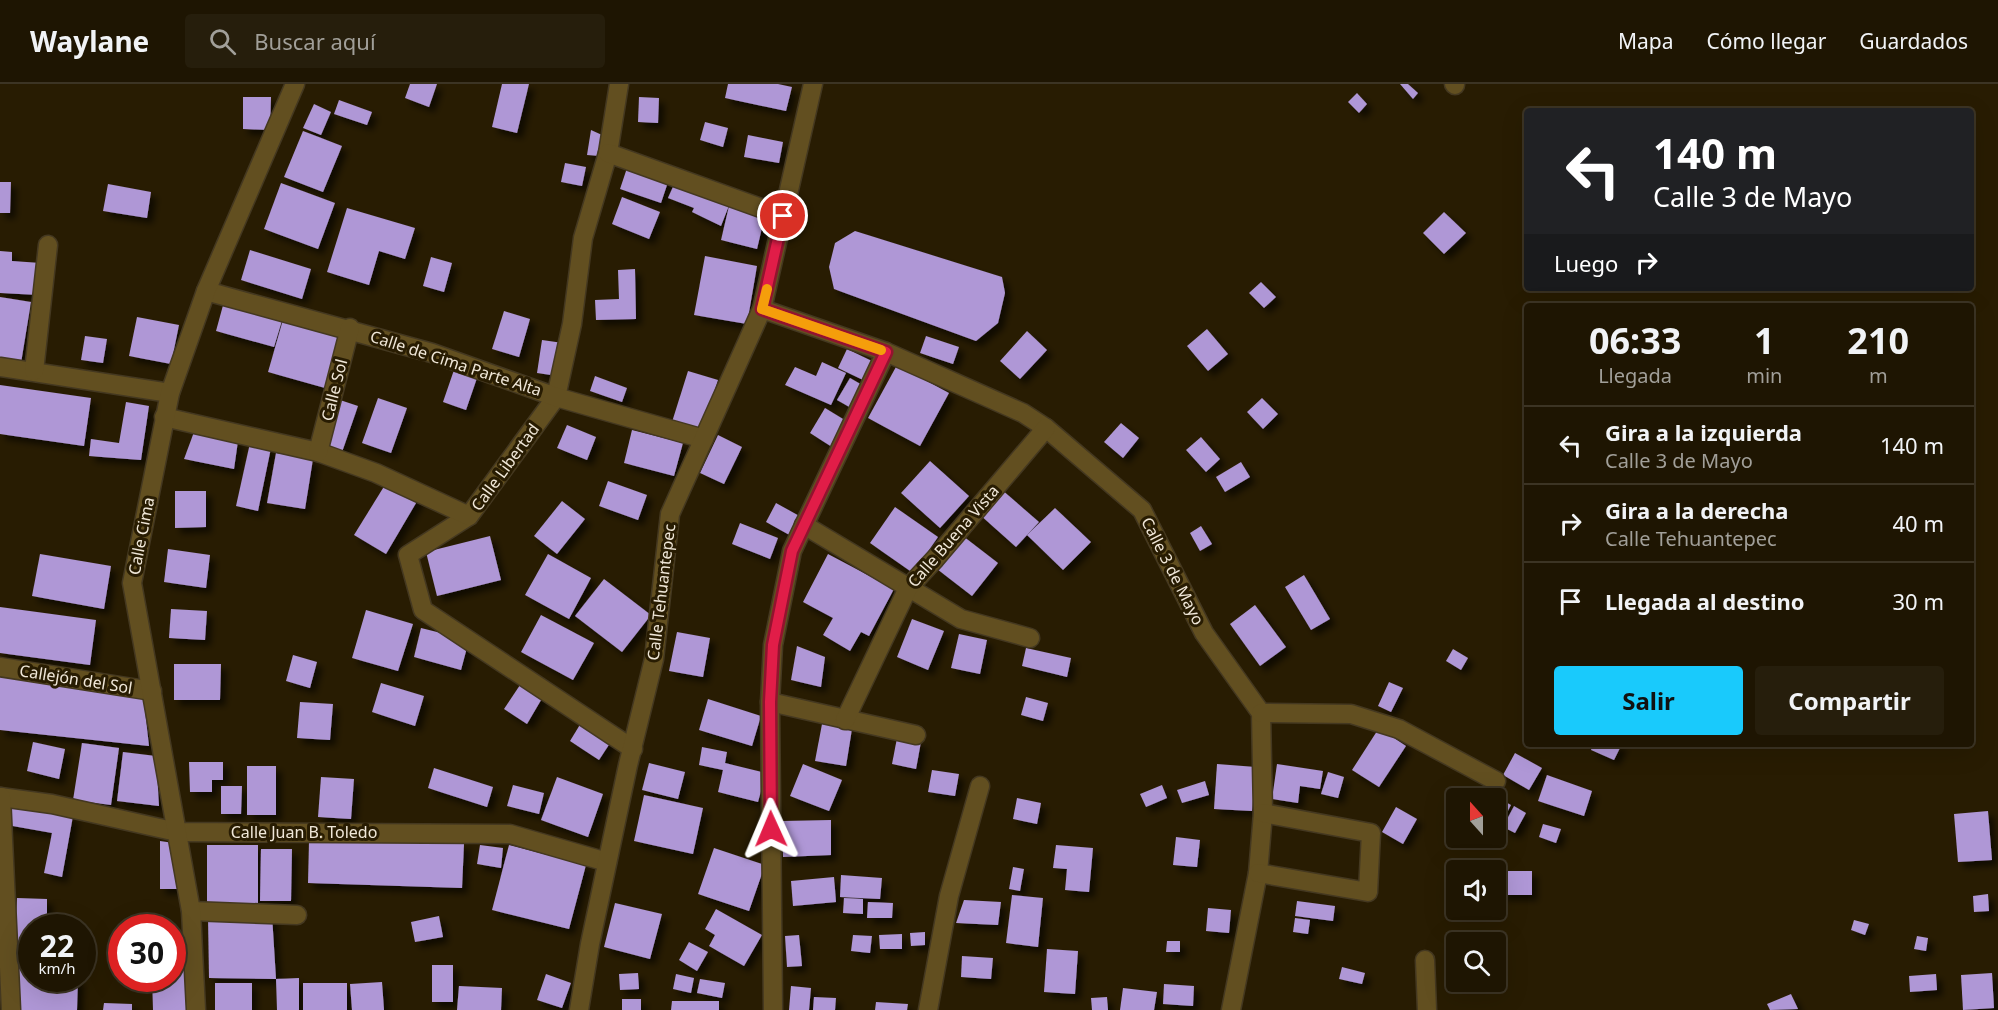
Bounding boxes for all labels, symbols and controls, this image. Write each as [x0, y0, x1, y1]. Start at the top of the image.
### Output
search box [185, 14, 605, 68]
text: Waylane [30, 22, 149, 60]
icon: search [206, 25, 239, 58]
text: Buscar aquí [254, 26, 376, 56]
text: Mapa [1618, 27, 1673, 55]
text: Cómo llegar [1706, 27, 1826, 55]
text: Guardados [1859, 27, 1968, 55]
text: 140 m [1653, 124, 1777, 181]
icon: left [1554, 132, 1632, 210]
text: Calle 3 de Mayo [1653, 178, 1852, 215]
pin [757, 190, 808, 241]
icon: arrive [766, 199, 799, 232]
icon: right [1630, 246, 1663, 279]
text: Luego [1554, 248, 1618, 278]
text: 06:33 [1589, 316, 1681, 365]
text: 1 [1754, 316, 1775, 365]
text: 210 [1847, 316, 1909, 365]
street label: Calle de Cima Parte Alta [367, 325, 545, 401]
street label: Calle Sol [316, 357, 352, 423]
text: Llegada [1598, 362, 1672, 389]
text: min [1746, 362, 1782, 389]
text: m [1869, 362, 1888, 389]
text: Gira a la izquierda [1605, 417, 1802, 447]
street label: Calle Libertad [466, 419, 544, 515]
icon: left [1554, 429, 1587, 462]
text: 140 m [1880, 430, 1944, 460]
text: Calle 3 de Mayo [1605, 447, 1753, 474]
street label: Calle Buena Vista [902, 480, 1004, 592]
street label: Calle Cima [123, 495, 159, 577]
text: Gira a la derecha [1605, 495, 1789, 525]
icon: right [1554, 507, 1587, 540]
text: 40 m [1893, 508, 1944, 538]
street label: Calle 3 de Mayo [1136, 513, 1210, 629]
street label: Calle Tehuantepec [642, 522, 680, 661]
text: Calle Tehuantepec [1605, 525, 1777, 552]
icon: arrive [1554, 585, 1587, 618]
text: Llegada al destino [1605, 586, 1805, 616]
text: 30 m [1893, 586, 1944, 616]
street label: Callejón del Sol [18, 659, 134, 699]
button: Salir [1554, 666, 1743, 735]
button: Compartir [1755, 666, 1944, 735]
north arrow [1446, 788, 1506, 848]
map controls [1446, 788, 1506, 992]
position arrow [739, 797, 803, 861]
street label: Calle Juan B. Toledo [231, 821, 377, 843]
button: sound [1446, 860, 1506, 920]
speed limit sign: 30 [108, 914, 186, 992]
text: 22 [40, 925, 74, 966]
button: search [1446, 932, 1506, 992]
text: km/h [39, 958, 75, 978]

